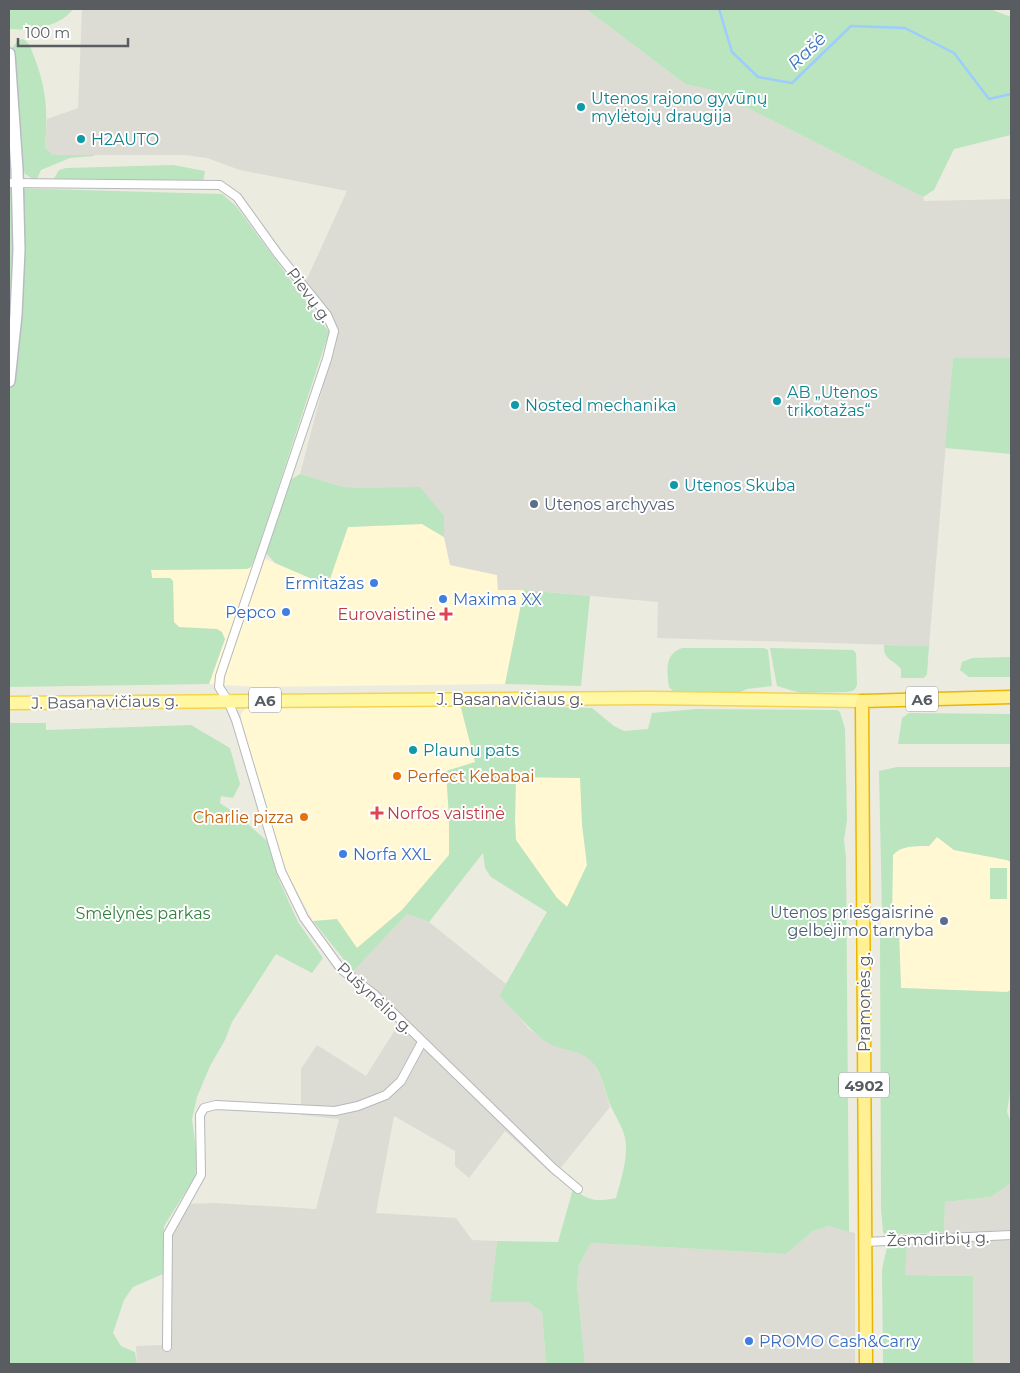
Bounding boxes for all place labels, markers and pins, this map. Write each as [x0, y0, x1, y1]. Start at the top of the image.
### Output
place label: Utenos rajono gyvūnų mylėtojų draugija [591, 89, 768, 126]
marker: Utenos rajono gyvūnų mylėtojų draugija [575, 101, 587, 113]
place label: H2AUTO [91, 130, 159, 149]
marker: H2AUTO [75, 133, 87, 145]
place label: AB „Utenos trikotažas“ [787, 383, 878, 420]
marker: AB „Utenos trikotažas“ [771, 395, 783, 407]
place label: Nosted mechanika [525, 396, 677, 415]
marker: Nosted mechanika [509, 399, 521, 411]
place label: Utenos Skuba [684, 476, 796, 495]
marker: Utenos Skuba [668, 479, 680, 491]
place label: Utenos archyvas [544, 495, 675, 514]
marker: Utenos archyvas [528, 498, 540, 510]
place label: Ermitažas [285, 574, 364, 593]
marker: Ermitažas [368, 577, 380, 589]
place label: Maxima XX [453, 590, 542, 609]
marker: Maxima XX [437, 593, 449, 605]
place label: Pepco [225, 603, 276, 622]
place label: Eurovaistinė [337, 605, 436, 624]
marker: Pepco [280, 606, 292, 618]
marker: Eurovaistinė [440, 608, 452, 620]
place label: Plaunu pats [423, 741, 519, 760]
marker: Plaunu pats [407, 744, 419, 756]
place label: Perfect Kebabai [407, 767, 535, 786]
marker: Perfect Kebabai [391, 770, 403, 782]
place label: Norfos vaistinė [387, 804, 505, 823]
marker: Norfos vaistinė [371, 807, 383, 819]
place label: Charlie pizza [193, 808, 294, 827]
marker: Charlie pizza [298, 811, 310, 823]
place label: Norfa XXL [353, 845, 432, 864]
marker: Norfa XXL [337, 848, 349, 860]
place label: Utenos priešgaisrinė gelbėjimo tarnyba [770, 903, 934, 940]
marker: Utenos priešgaisrinė gelbėjimo tarnyba [938, 915, 950, 927]
place label: PROMO Cash&Carry [759, 1332, 920, 1351]
marker: PROMO Cash&Carry [743, 1335, 755, 1347]

